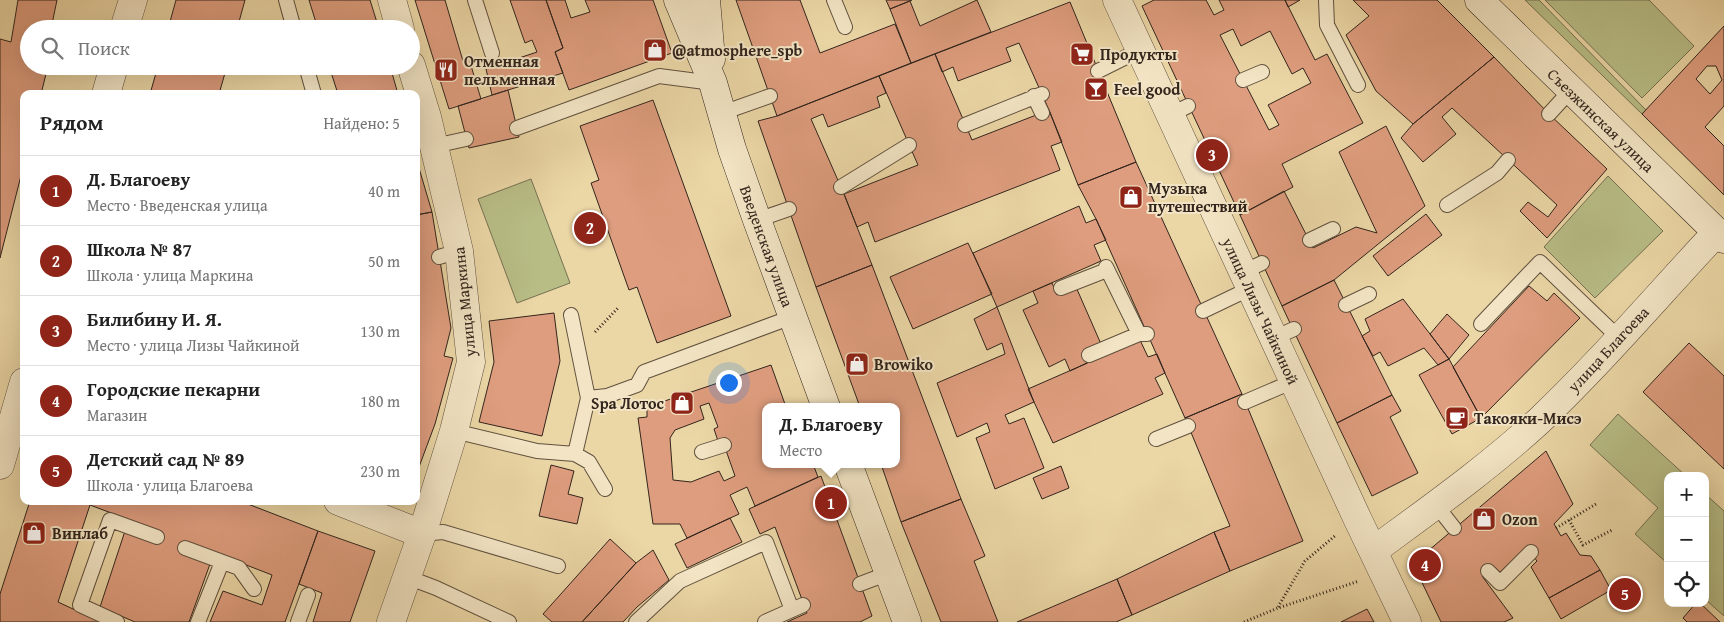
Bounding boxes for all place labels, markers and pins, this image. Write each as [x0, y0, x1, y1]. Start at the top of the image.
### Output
shop icon: @atmosphere_spb [642, 37, 668, 63]
place label: @atmosphere_spb [672, 38, 802, 62]
supermarket icon: Продукты [1069, 41, 1095, 67]
place label: Продукты [1100, 42, 1177, 66]
place label: Отменная пельменная [464, 49, 556, 91]
restaurant icon: Отменная пельменная [433, 57, 459, 83]
bar icon: Feel good [1083, 76, 1109, 102]
place label: Feel good [1114, 77, 1181, 101]
pin: 3 [1196, 136, 1228, 174]
place label: Музыка путешествий [1148, 176, 1248, 218]
shop icon: Музыка путешествий [1118, 184, 1144, 210]
pin: 2 [574, 209, 606, 247]
shop icon: Browiko [844, 351, 870, 377]
place label: Browiko [874, 352, 934, 376]
shop icon: Spa Лотос [669, 390, 695, 416]
place label: Spa Лотос [591, 391, 665, 415]
cafe icon: Такояки-Мисэ [1444, 405, 1470, 431]
place label: Такояки-Мисэ [1474, 406, 1582, 430]
pin: 1 [815, 484, 847, 522]
shop icon: Ozon [1471, 506, 1497, 532]
place label: Ozon [1502, 507, 1538, 531]
shop icon: Винлаб [21, 520, 47, 546]
place label: Винлаб [52, 521, 108, 545]
pin: 4 [1409, 546, 1441, 584]
pin: 5 [1609, 575, 1641, 613]

